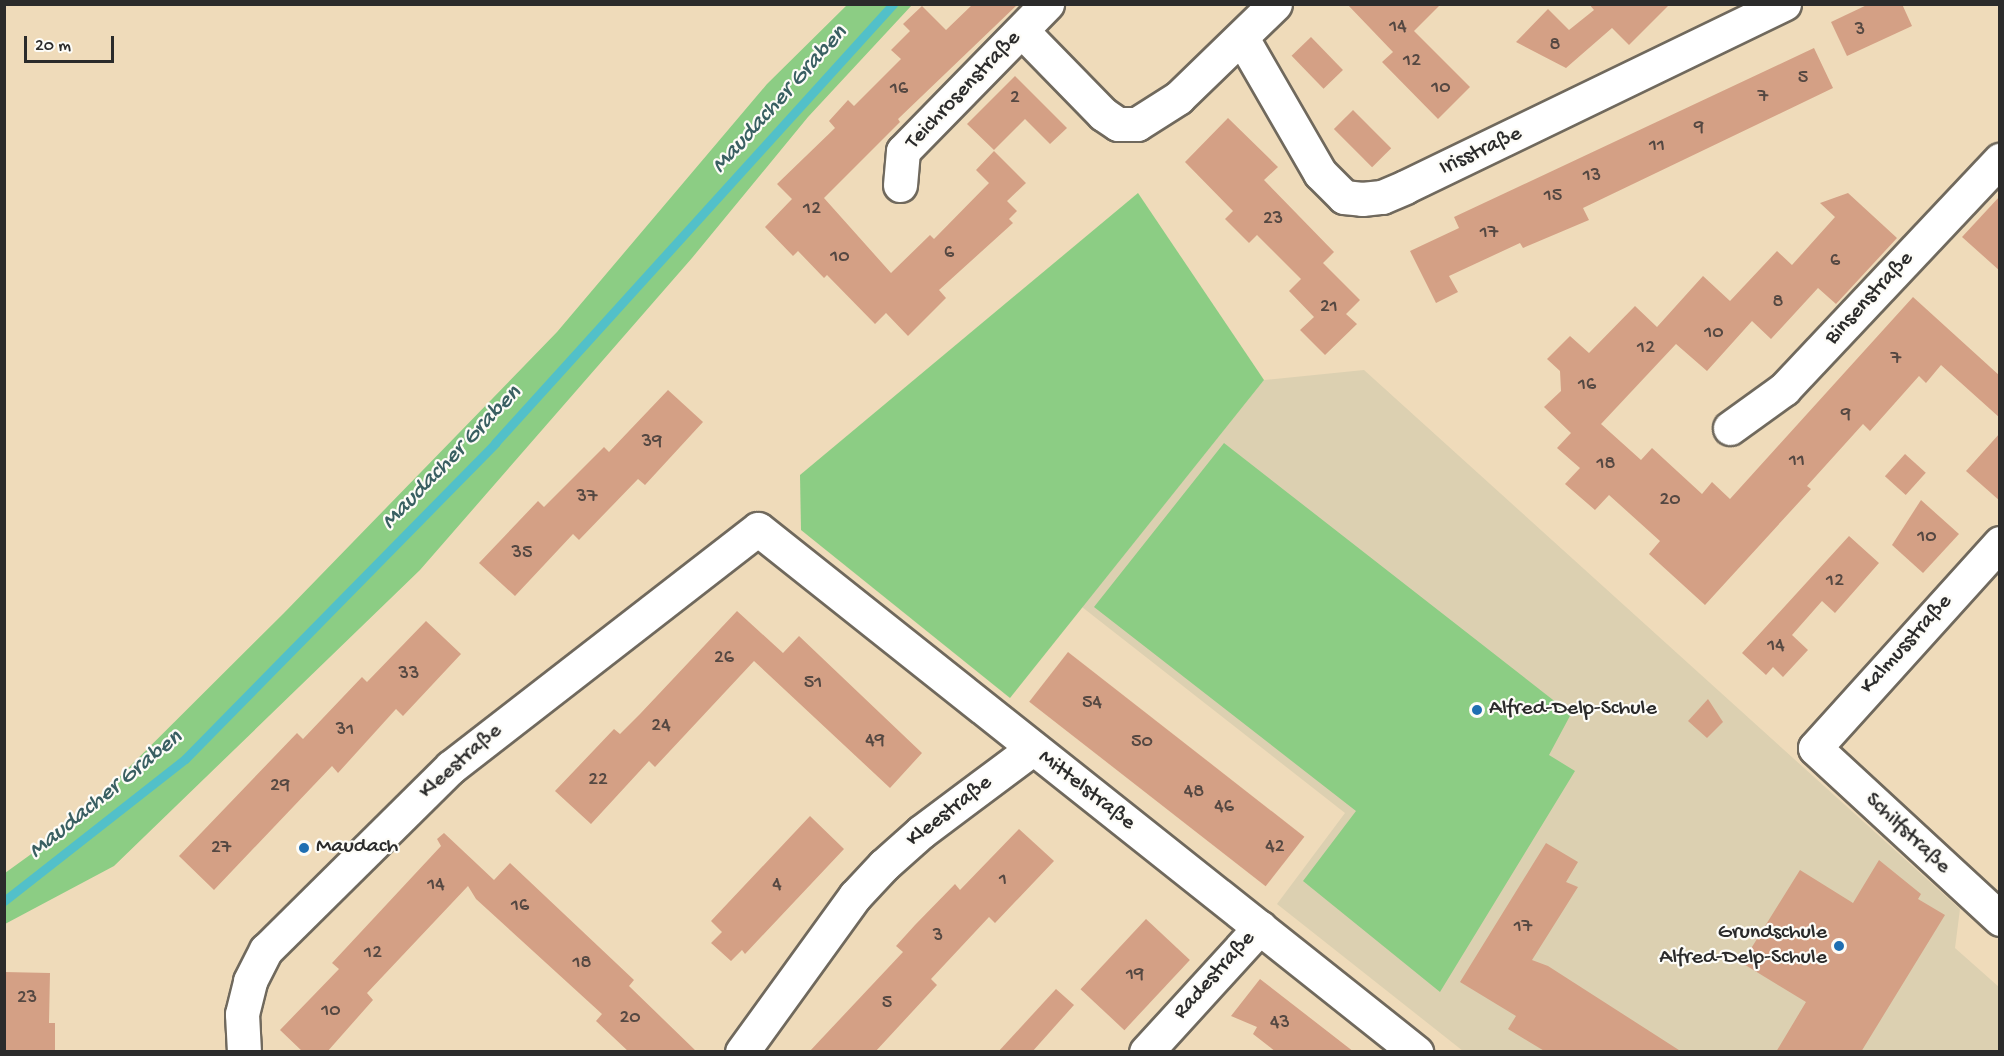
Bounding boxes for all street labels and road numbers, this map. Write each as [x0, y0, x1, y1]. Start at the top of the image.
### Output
street label: Teichrosenstraße [901, 26, 1027, 156]
street label: Irisstraße [1436, 121, 1526, 183]
street label: Binsenstraße [1820, 247, 1920, 351]
street label: Kalmusstraße [1855, 590, 1959, 700]
street label: Kleestraße [414, 719, 508, 805]
street label: Mittelstraße [1032, 745, 1140, 837]
street label: Kleestraße [902, 770, 998, 854]
street label: Schilfstraße [1859, 788, 1955, 880]
street label: Radestraße [1168, 926, 1262, 1026]

